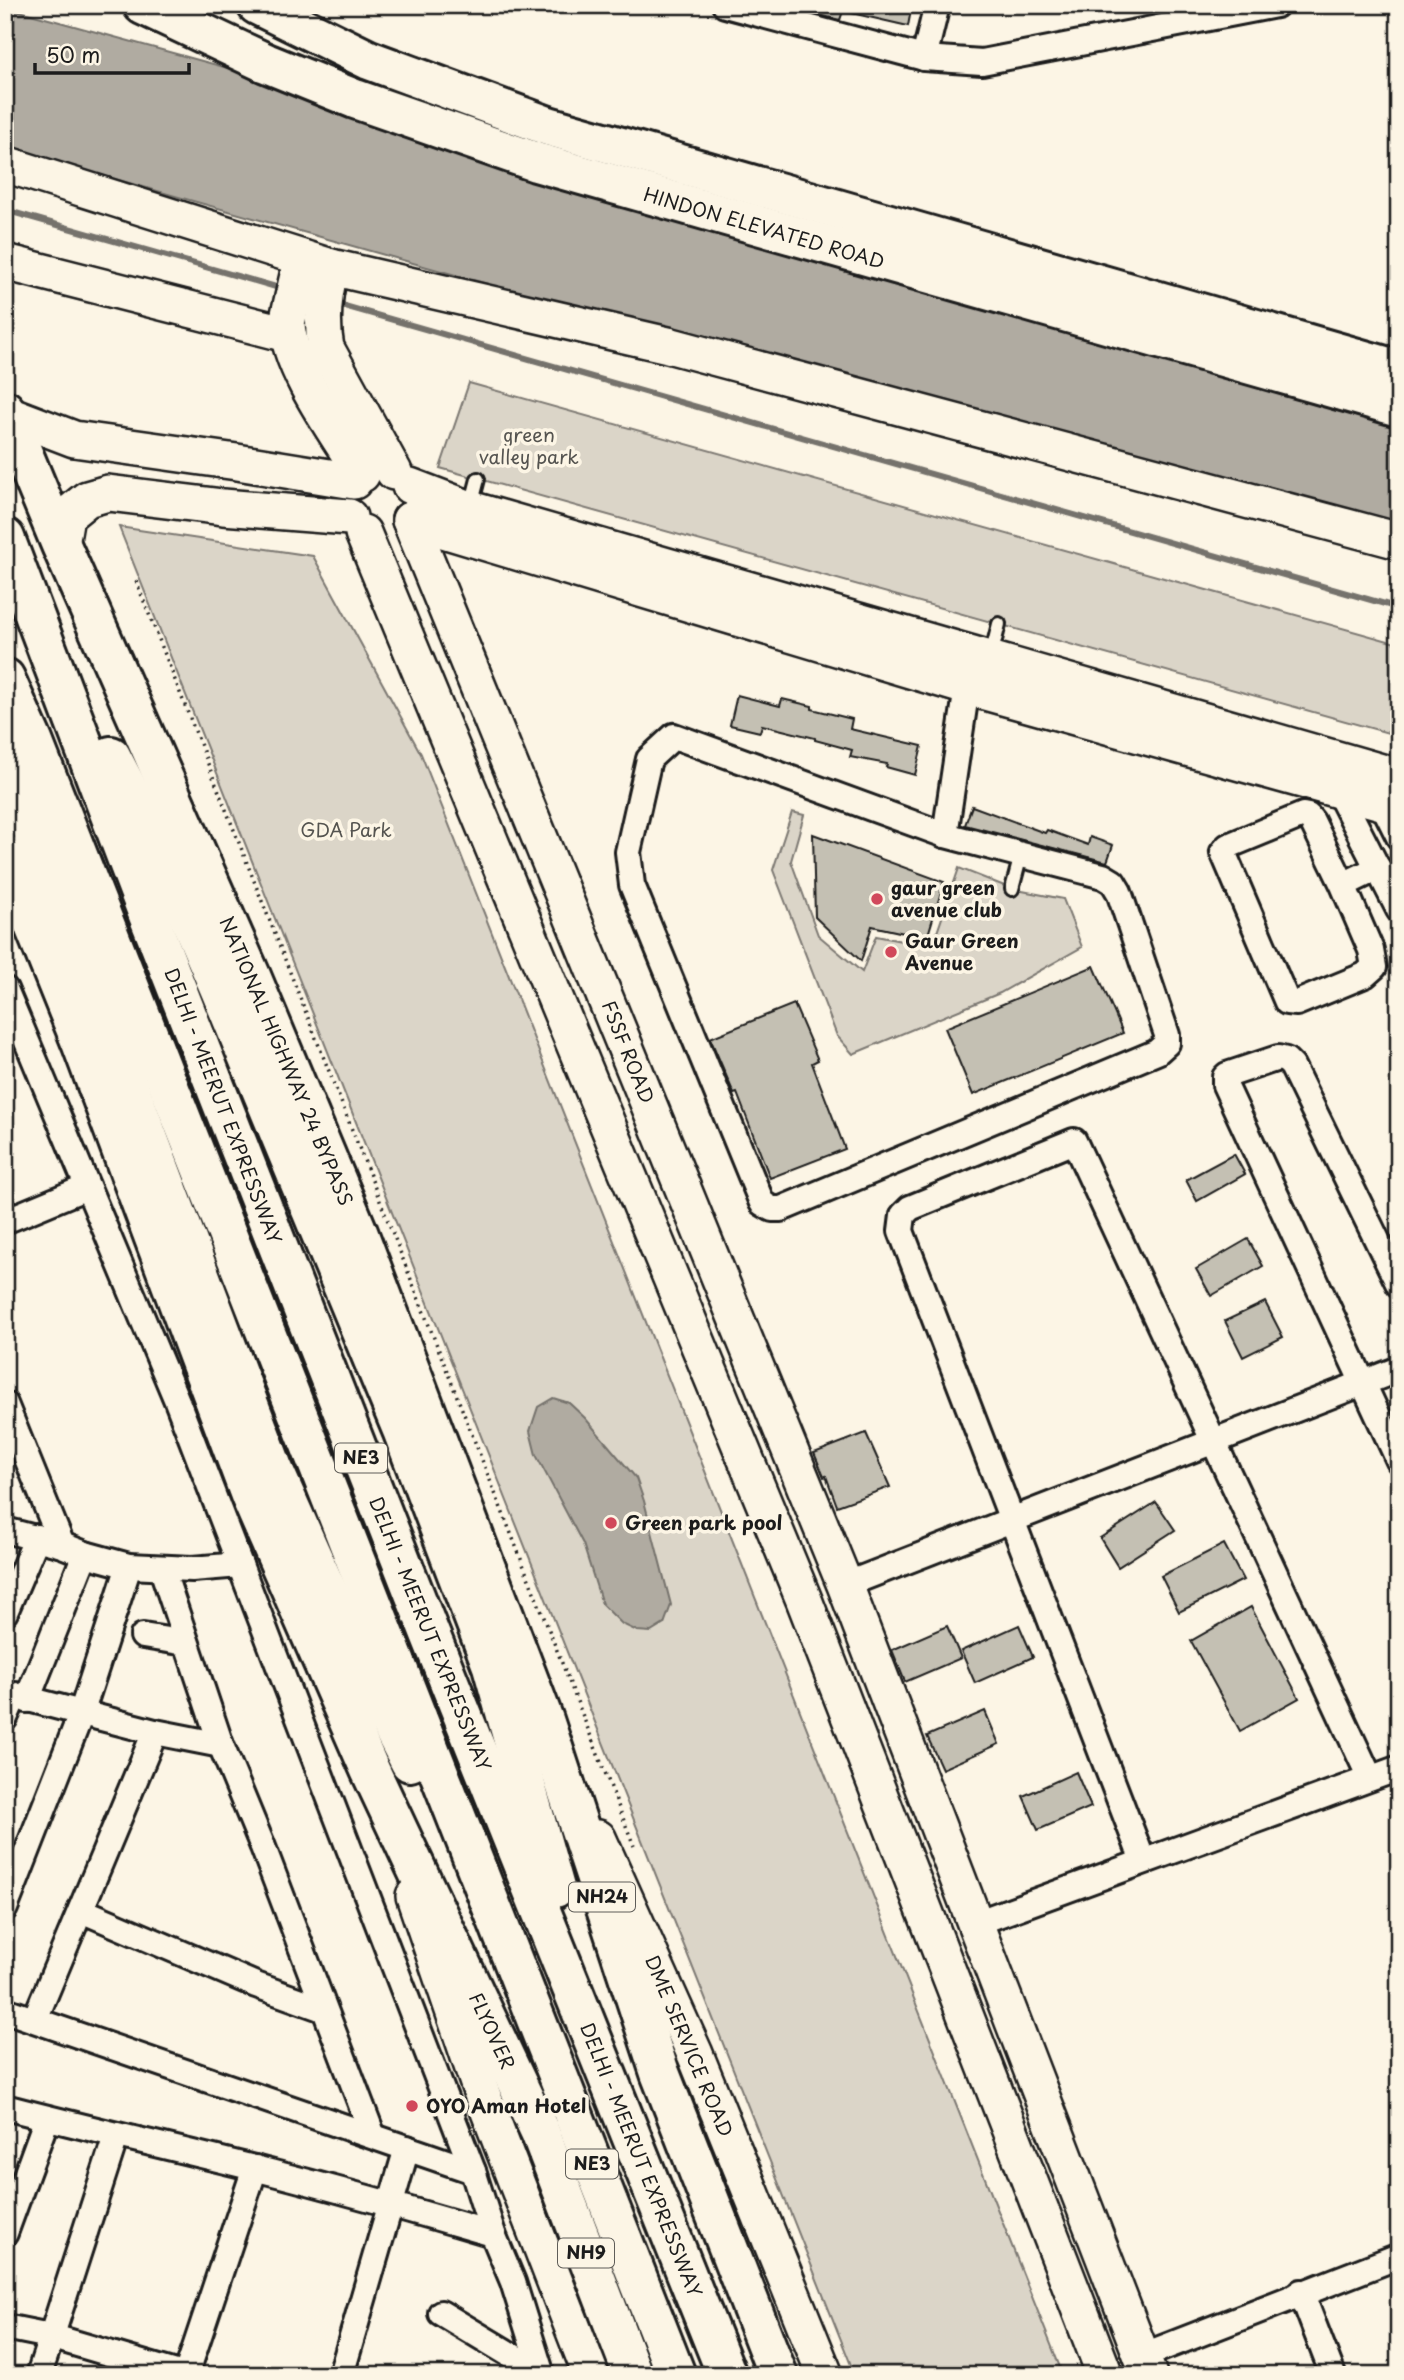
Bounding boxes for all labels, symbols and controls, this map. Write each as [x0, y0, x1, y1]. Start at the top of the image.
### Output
scale bar [35, 32, 189, 76]
text: 50 m [46, 38, 100, 70]
street label: HINDON ELEVATED ROAD [641, 179, 888, 275]
park label: green valley park [479, 420, 579, 470]
park label: GDA Park [300, 815, 392, 843]
place label: gaur green avenue club [891, 873, 1002, 923]
marker: gaur green avenue club [869, 891, 885, 907]
street label: NATIONAL HIGHWAY 24 BYPASS [213, 912, 361, 1209]
place label: Gaur Green Avenue [904, 926, 1019, 976]
marker: Gaur Green Avenue [883, 944, 899, 960]
street label: DELHI - MEERUT EXPRESSWAY [158, 964, 290, 1248]
street label: FSSF ROAD [596, 996, 662, 1107]
road number: NE3 [335, 1443, 387, 1472]
street label: DELHI - MEERUT EXPRESSWAY [363, 1492, 499, 1775]
place label: Green park pool [625, 1508, 782, 1536]
marker: Green park pool [603, 1515, 619, 1531]
road number: NH24 [569, 1882, 635, 1912]
street label: DME SERVICE ROAD [639, 1951, 741, 2141]
street label: FLYOVER [463, 1988, 523, 2074]
street label: DELHI - MEERUT EXPRESSWAY [574, 2018, 710, 2301]
place label: OYO Aman Hotel [426, 2091, 586, 2119]
marker: OYO Aman Hotel [404, 2098, 420, 2114]
road number: NE3 [566, 2150, 618, 2178]
road number: NH9 [558, 2238, 614, 2267]

